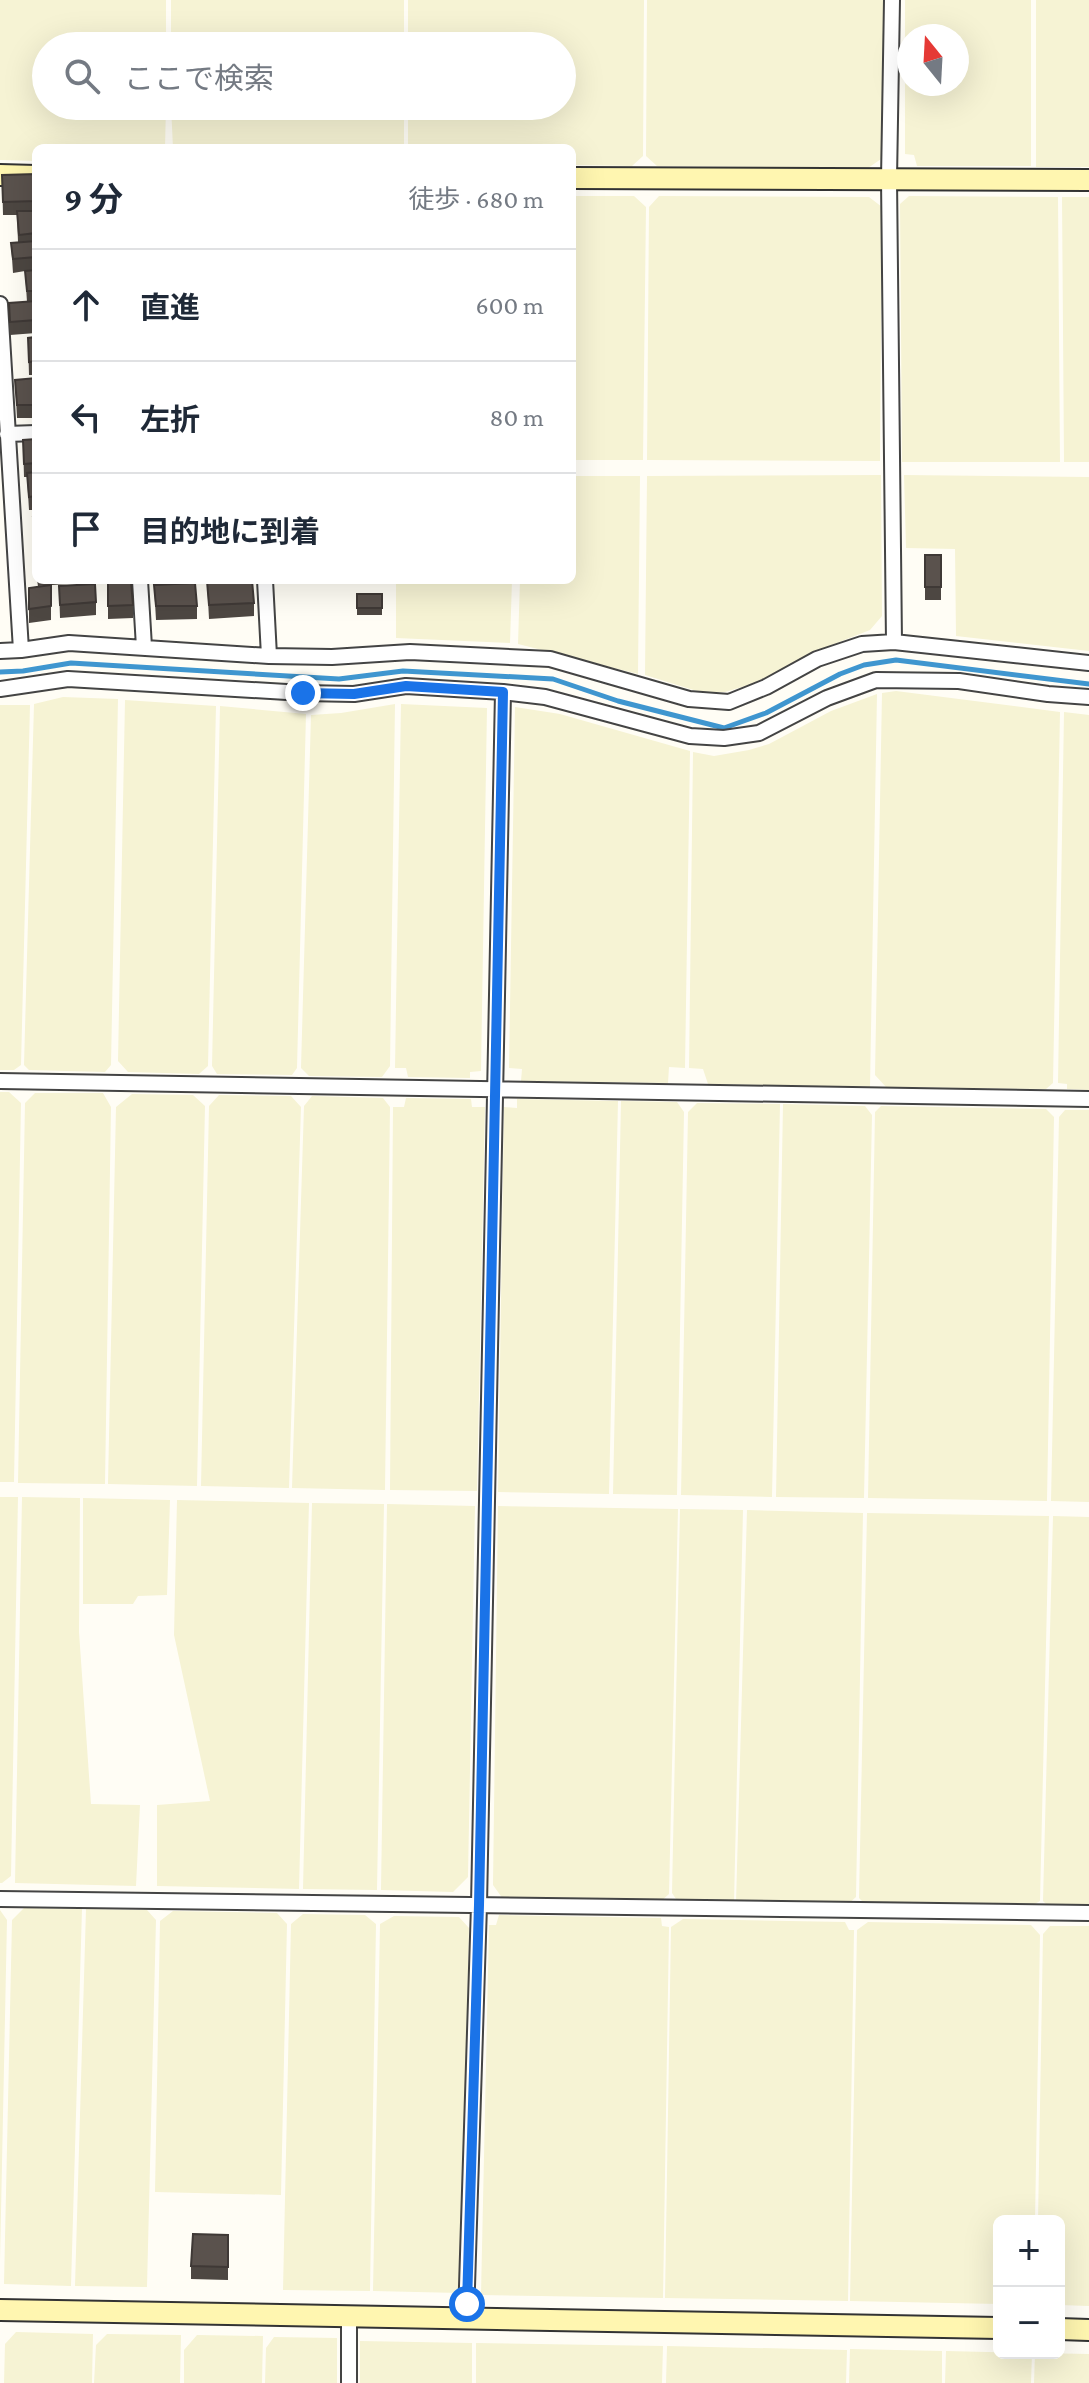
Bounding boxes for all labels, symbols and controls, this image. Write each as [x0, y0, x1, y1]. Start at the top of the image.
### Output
north arrow [897, 24, 969, 96]
search box [32, 32, 576, 120]
icon: search [60, 54, 104, 98]
text: ここで検索 [124, 62, 274, 95]
text: 9 分 [64, 181, 123, 218]
text: 徒歩 · 680 m [408, 185, 544, 214]
icon: ahead [64, 283, 108, 327]
text: 直進 [140, 291, 200, 324]
text: 600 m [476, 291, 544, 320]
icon: left [64, 395, 108, 439]
text: 左折 [140, 403, 200, 436]
text: 80 m [490, 403, 544, 432]
icon: arrive [64, 507, 108, 551]
text: 目的地に到着 [140, 515, 320, 548]
route end [285, 675, 321, 711]
map controls [993, 2215, 1065, 2359]
button: + [993, 2215, 1065, 2287]
route start [449, 2286, 485, 2322]
button: − [993, 2287, 1065, 2359]

